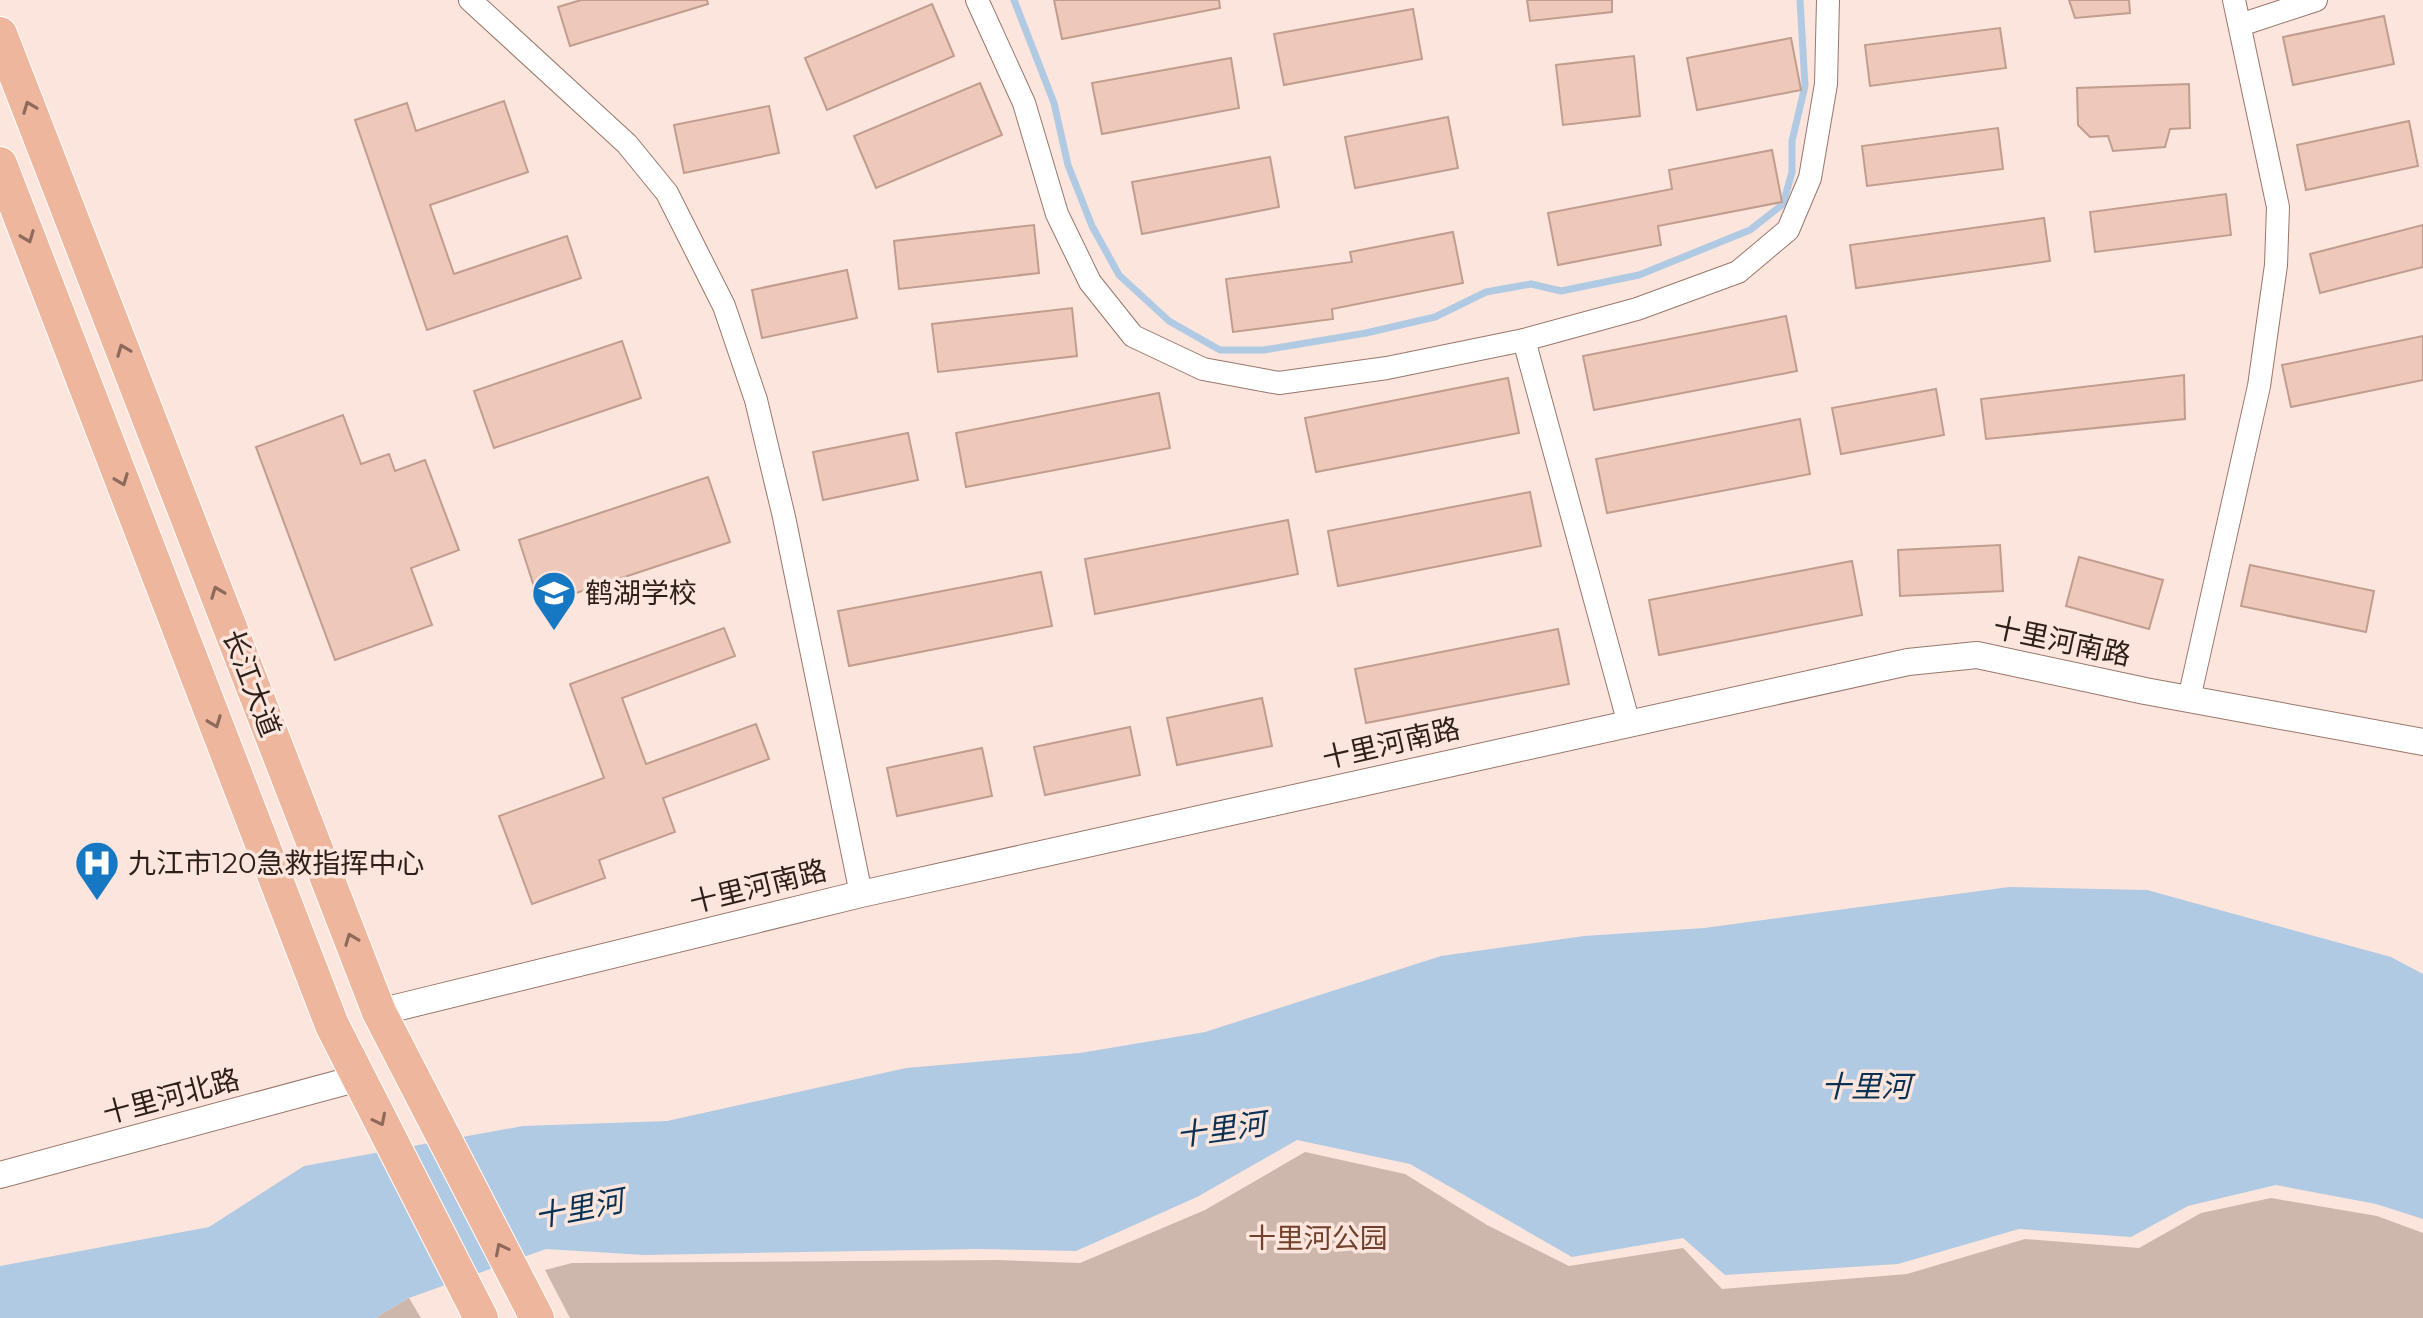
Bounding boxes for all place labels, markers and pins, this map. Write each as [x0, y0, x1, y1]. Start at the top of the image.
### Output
school or university icon: 鹤湖学校 [530, 569, 578, 632]
place label: 鹤湖学校 [585, 576, 697, 610]
hospital icon: 九江市120急救指挥中心 [73, 839, 121, 902]
place label: 九江市120急救指挥中心 [128, 846, 425, 880]

